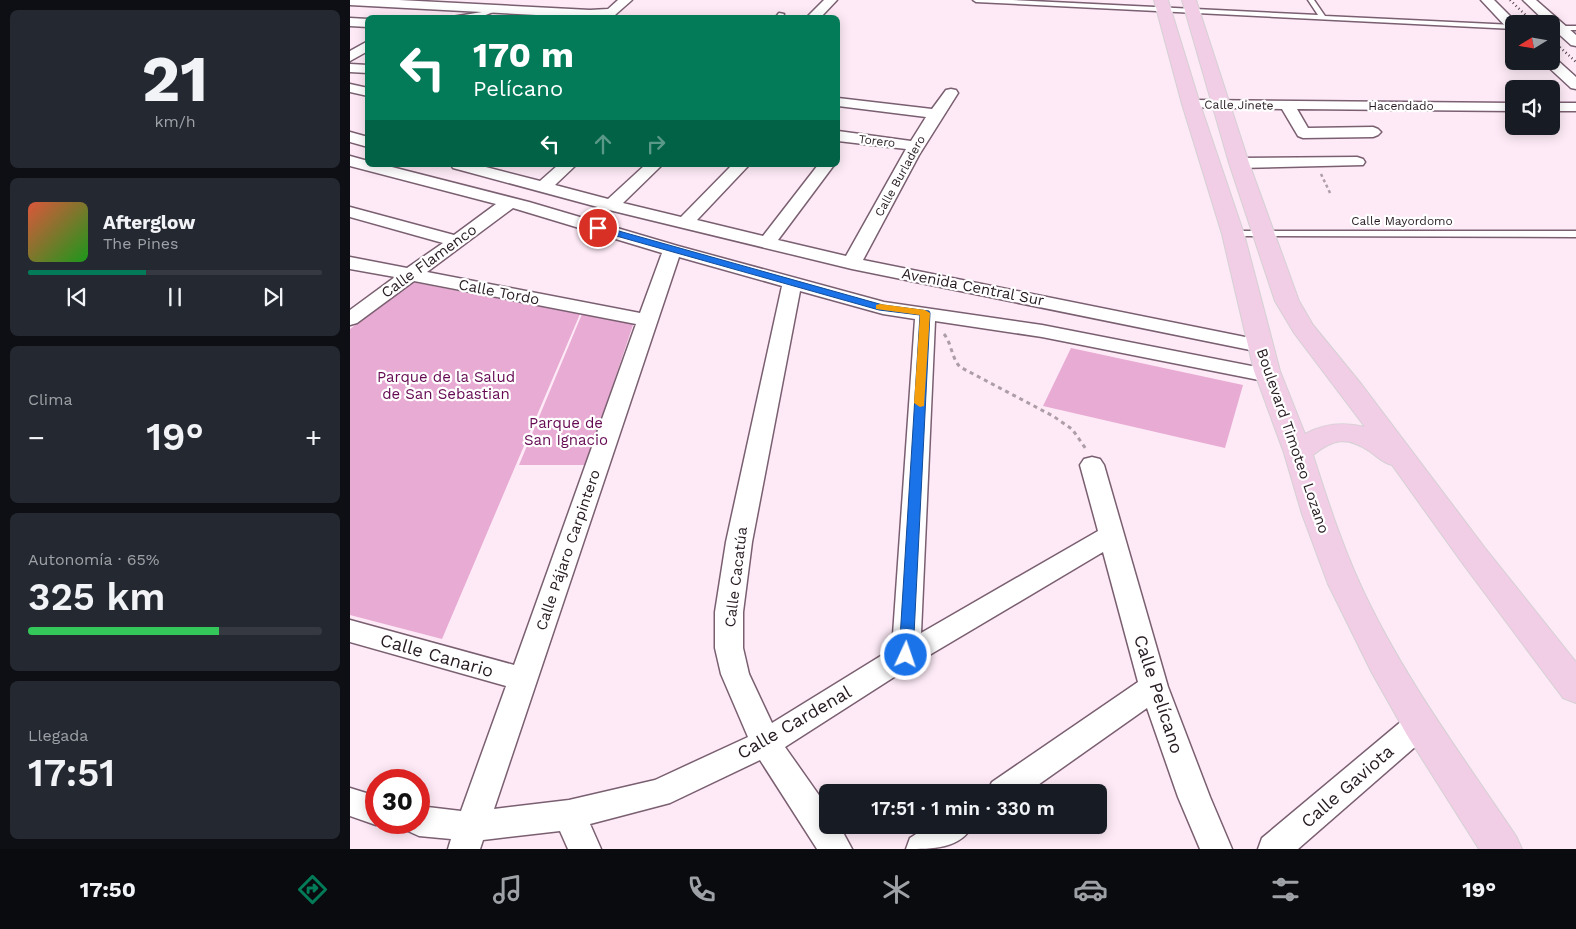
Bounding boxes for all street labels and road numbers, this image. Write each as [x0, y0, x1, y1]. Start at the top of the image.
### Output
street label: Calle Jinete [1204, 97, 1274, 113]
street label: Hacendado [1368, 99, 1434, 113]
street label: Torero [858, 132, 896, 150]
street label: Calle Burladero [872, 133, 928, 219]
street label: Calle Mayordomo [1351, 214, 1453, 228]
street label: Calle Flamenco [378, 220, 480, 302]
street label: Avenida Central Sur [900, 264, 1046, 310]
street label: Calle Tordo [457, 275, 541, 309]
street label: Boulevard Timoteo Lozano [1253, 346, 1333, 536]
street label: Calle Pájaro Carpintero [532, 467, 604, 633]
street label: Calle Cacatúa [721, 525, 751, 628]
street label: Calle Canario [378, 629, 496, 681]
street label: Calle Pelícano [1130, 632, 1188, 756]
street label: Calle Cardenal [733, 681, 855, 763]
street label: Calle Gaviota [1297, 740, 1397, 832]

